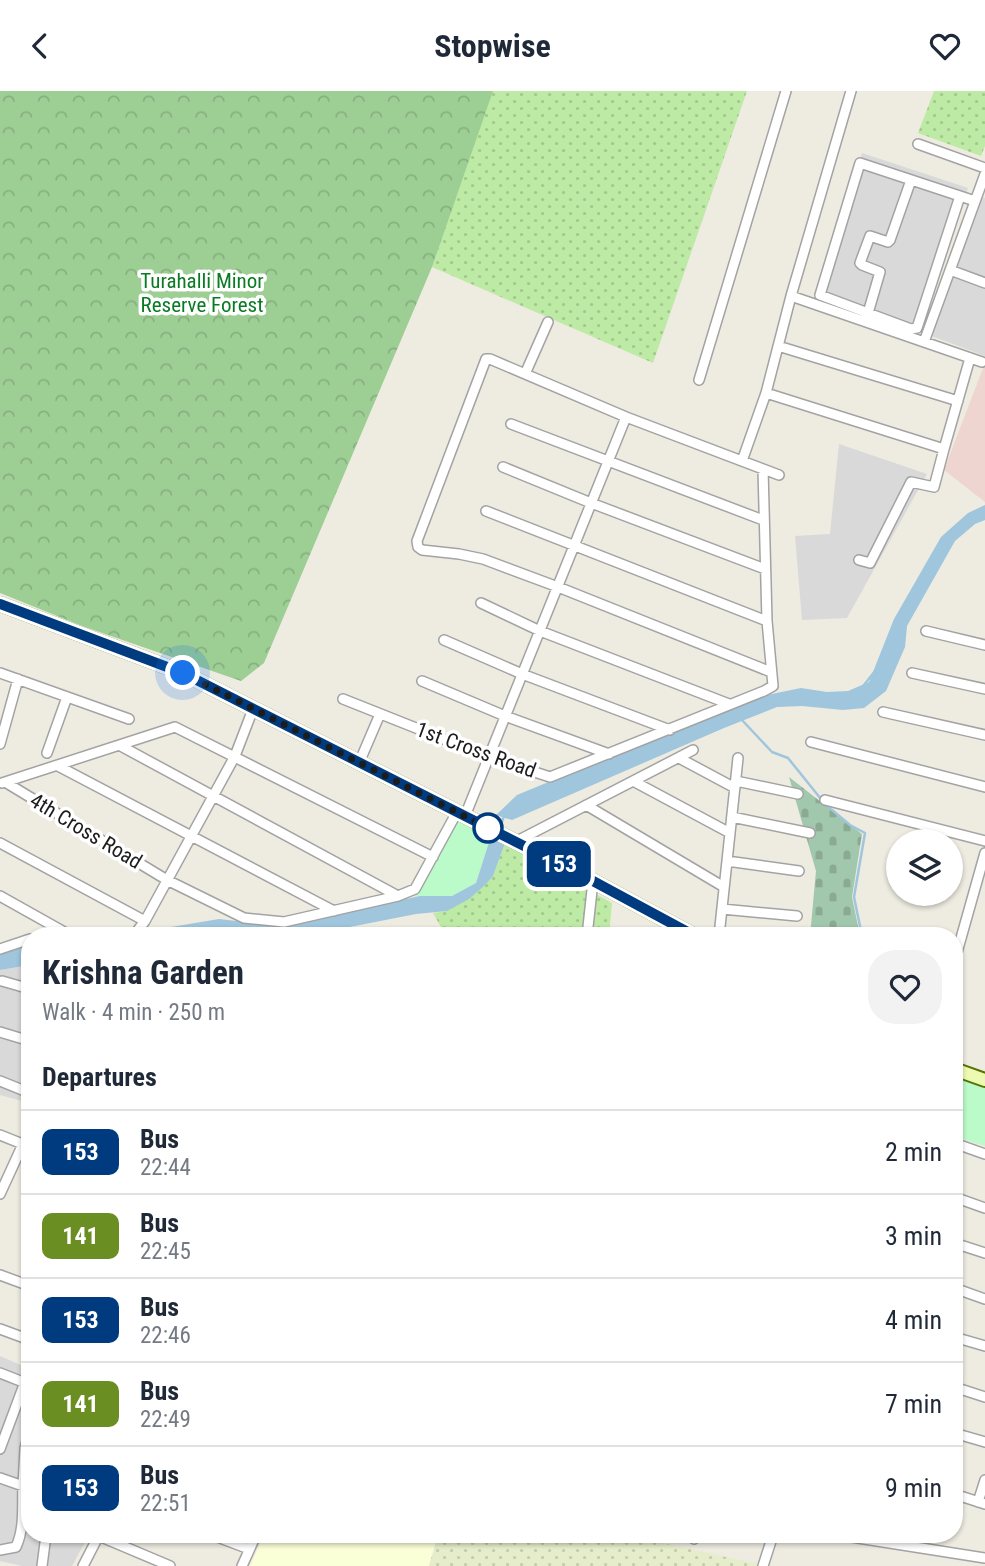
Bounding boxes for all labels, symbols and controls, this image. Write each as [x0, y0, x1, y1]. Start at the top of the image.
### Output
icon: back [21, 27, 59, 65]
text: Stopwise [434, 27, 551, 65]
icon: heart [926, 27, 964, 65]
park label: Turahalli Minor Reserve Forest [140, 269, 264, 317]
your location [165, 655, 200, 690]
street label: 1st Cross Road [413, 717, 539, 783]
street label: 4th Cross Road [26, 788, 146, 874]
unlabelled marker [473, 813, 503, 843]
map controls [886, 829, 963, 906]
button: layers [886, 829, 963, 906]
line badge: 153 [519, 841, 599, 887]
text: 153 [541, 850, 577, 878]
button: heart [868, 950, 942, 1024]
text: Krishna Garden [42, 953, 244, 992]
text: Walk · 4 min · 250 m [42, 999, 225, 1026]
text: Departures [42, 1062, 157, 1092]
text: Bus [140, 1124, 179, 1154]
text: 2 min [885, 1137, 942, 1167]
text: 153 [62, 1138, 99, 1166]
text: 22:44 [140, 1154, 191, 1181]
text: Bus [140, 1208, 179, 1238]
text: 3 min [885, 1221, 942, 1251]
text: 141 [62, 1222, 99, 1250]
text: 22:45 [140, 1238, 191, 1265]
text: Bus [140, 1292, 179, 1322]
text: 4 min [885, 1305, 942, 1335]
text: 153 [62, 1306, 99, 1334]
text: 22:46 [140, 1322, 191, 1349]
text: Bus [140, 1376, 179, 1406]
text: 7 min [885, 1389, 942, 1419]
text: 141 [62, 1390, 99, 1418]
text: 22:49 [140, 1406, 191, 1433]
text: Bus [140, 1460, 179, 1490]
text: 9 min [885, 1473, 942, 1503]
text: 153 [62, 1474, 99, 1502]
text: 22:51 [140, 1490, 191, 1517]

